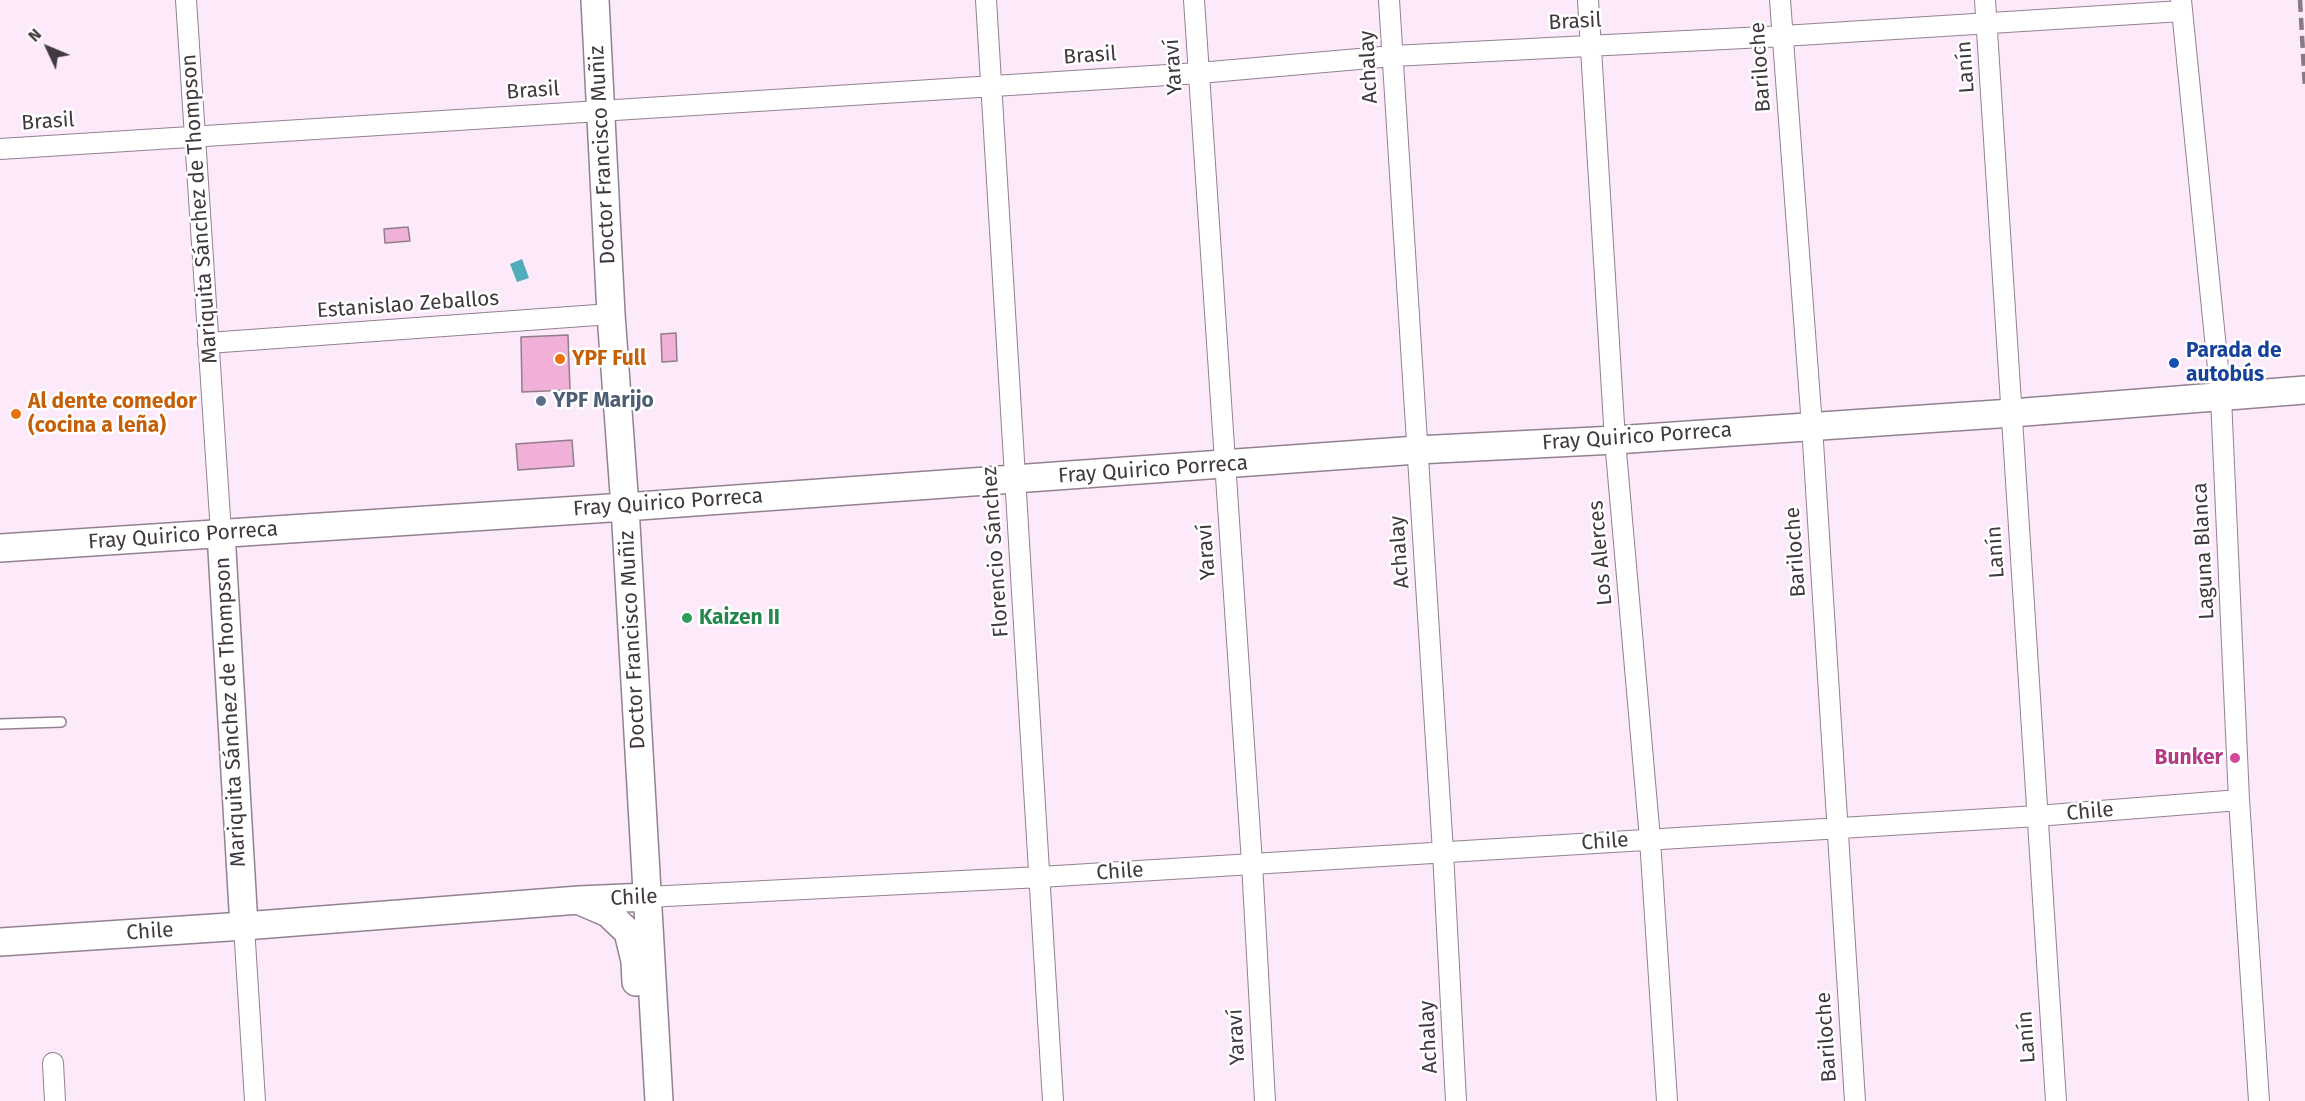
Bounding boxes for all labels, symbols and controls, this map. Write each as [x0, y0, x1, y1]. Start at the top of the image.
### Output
street label: Brasil [1548, 8, 1602, 36]
north arrow [18, 18, 78, 78]
street label: Bariloche [1745, 21, 1777, 113]
text: N [24, 25, 45, 46]
street label: Achalay [1355, 30, 1383, 104]
street label: Yaraví [1159, 38, 1189, 96]
street label: Lanín [1952, 40, 1980, 94]
street label: Brasil [1063, 42, 1117, 70]
street label: Doctor Francisco Muñiz [585, 45, 621, 265]
street label: Mariquita Sánchez de Thompson [177, 53, 223, 365]
street label: Brasil [506, 77, 560, 105]
street label: Brasil [21, 108, 75, 136]
street label: Estanislao Zeballos [316, 286, 500, 324]
place label: Parada de autobús [2186, 338, 2281, 388]
place label: YPF Full [572, 346, 646, 372]
marker: YPF Full [553, 352, 567, 366]
marker: Parada de autobús [2167, 356, 2181, 370]
place label: YPF Marijo [553, 388, 654, 414]
place label: Al dente comedor (cocina a leña) [28, 389, 197, 439]
marker: YPF Marijo [534, 394, 548, 408]
marker: Al dente comedor (cocina a leña) [9, 407, 23, 421]
street label: Fray Quirico Porreca [1541, 418, 1733, 456]
street label: Fray Quirico Porreca [1057, 451, 1249, 489]
street label: Florencio Sánchez [977, 466, 1015, 638]
street label: Laguna Blanca [2188, 482, 2220, 620]
street label: Fray Quirico Porreca [572, 484, 764, 522]
street label: Los Alerces [1584, 499, 1618, 607]
street label: Bariloche [1780, 506, 1812, 598]
street label: Achalay [1385, 515, 1415, 589]
street label: Fray Quirico Porreca [87, 517, 279, 555]
street label: Yaraví [1192, 523, 1222, 581]
street label: Lanín [1982, 525, 2010, 579]
street label: Doctor Francisco Muñiz [615, 530, 651, 750]
street label: Mariquita Sánchez de Thompson [210, 556, 252, 868]
place label: Kaizen II [699, 605, 780, 631]
marker: Kaizen II [680, 611, 694, 625]
place label: Bunker [2155, 745, 2223, 771]
marker: Bunker [2228, 751, 2242, 765]
street label: Chile [2065, 797, 2115, 827]
street label: Chile [1581, 828, 1629, 856]
street label: Chile [1096, 858, 1144, 886]
street label: Chile [610, 884, 658, 912]
street label: Chile [126, 918, 174, 946]
street label: Bariloche [1811, 991, 1843, 1083]
street label: Achalay [1415, 1000, 1443, 1074]
street label: Yaraví [1223, 1008, 1251, 1066]
street label: Lanín [2013, 1010, 2041, 1064]

